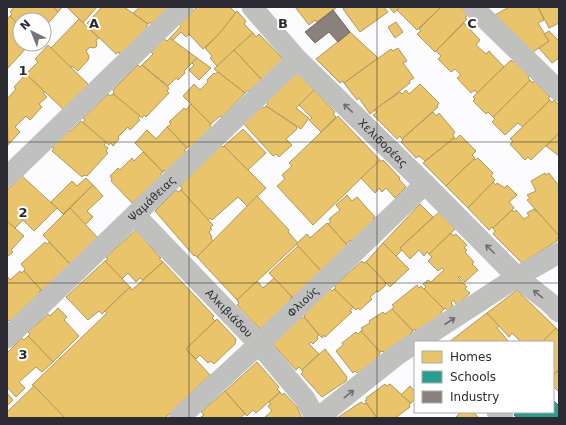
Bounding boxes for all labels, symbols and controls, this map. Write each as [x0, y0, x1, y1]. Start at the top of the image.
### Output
north arrow [12, 12, 52, 52]
text: A [89, 16, 99, 31]
text: B [278, 16, 288, 31]
text: C [467, 16, 477, 31]
text: N [18, 17, 33, 33]
text: 1 [18, 63, 28, 78]
one-way arrow [343, 103, 353, 113]
street label: Χελιδορέας [356, 116, 410, 170]
street label: Ψαμάθειας [126, 173, 178, 224]
text: 2 [18, 205, 28, 220]
one-way arrow [485, 244, 495, 254]
street label: Φλιούς [285, 284, 321, 320]
street label: Αλκιβιάδου [203, 286, 255, 340]
one-way arrow [533, 289, 544, 298]
one-way arrow [444, 316, 455, 325]
legend [414, 341, 554, 413]
text: 3 [18, 347, 28, 362]
text: Homes [450, 350, 492, 364]
text: Schools [450, 370, 496, 384]
one-way arrow [343, 389, 354, 398]
text: Industry [450, 390, 499, 404]

